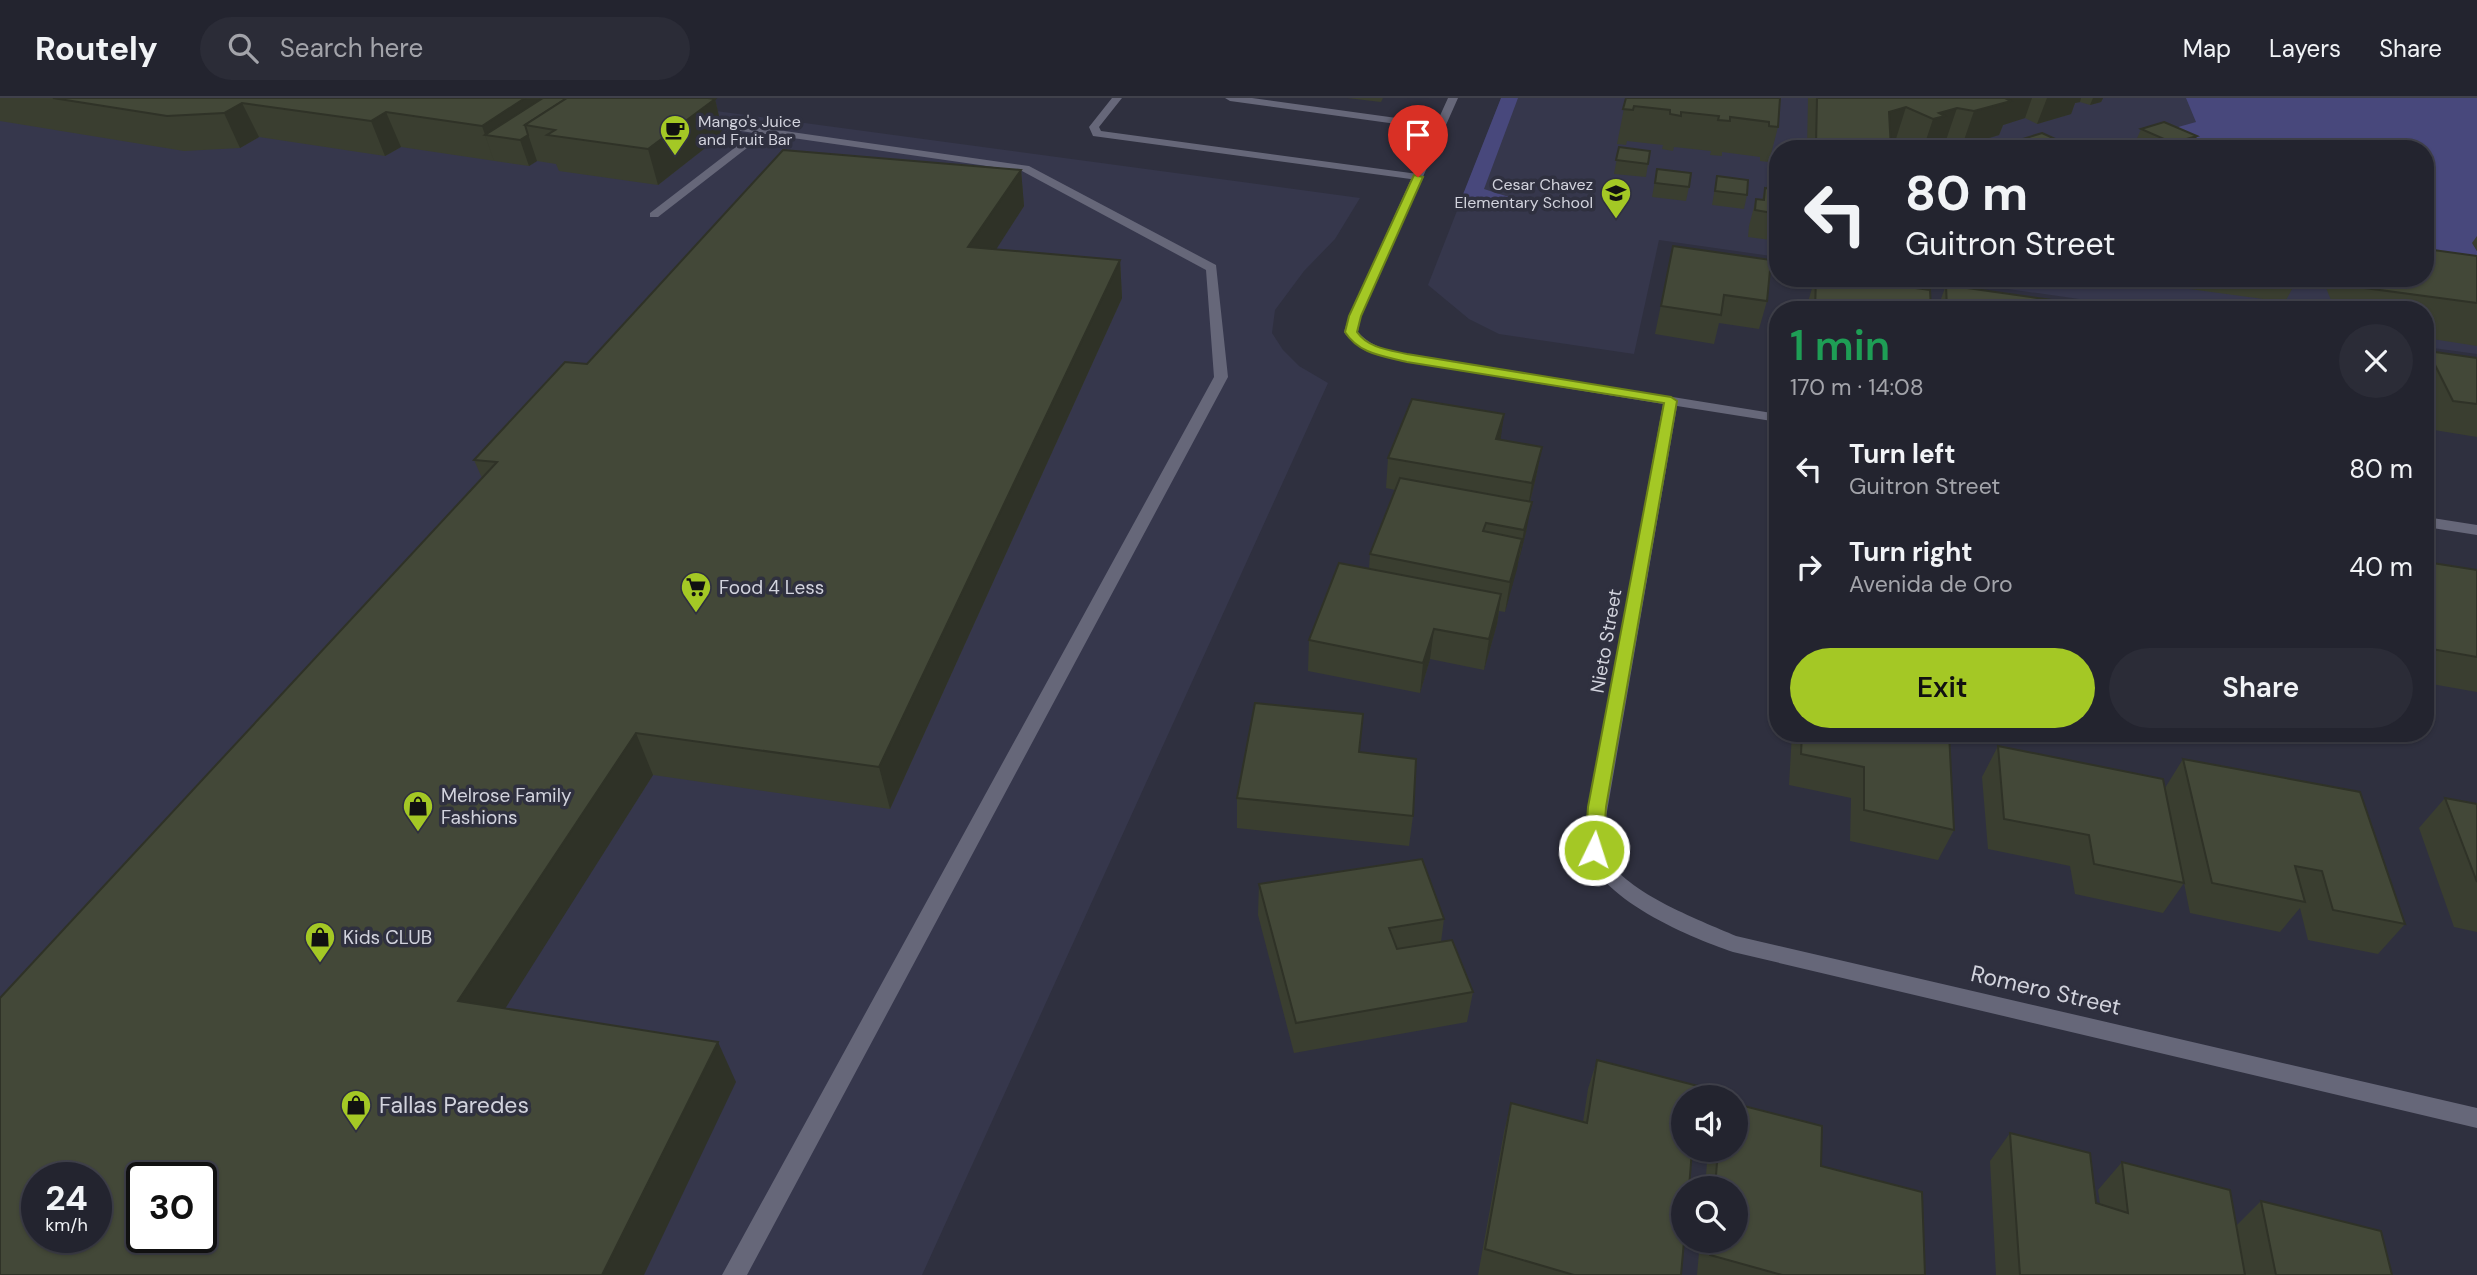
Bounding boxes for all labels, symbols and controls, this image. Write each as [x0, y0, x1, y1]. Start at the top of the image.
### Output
search box [200, 17, 690, 80]
text: Routely [35, 27, 158, 70]
icon: search [224, 29, 262, 67]
text: Search here [280, 31, 423, 65]
text: Map [2183, 33, 2231, 64]
text: Layers [2269, 33, 2341, 64]
text: Share [2379, 33, 2442, 64]
pin [1388, 105, 1448, 177]
place label: Mango's Juice and Fruit Bar [698, 111, 801, 150]
cafe icon: Mango's Juice and Fruit Bar [658, 113, 692, 157]
icon: arrive [1399, 116, 1437, 154]
text: 80 m [1905, 161, 2028, 225]
icon: left [1790, 168, 1881, 259]
place label: Cesar Chavez Elementary School [1455, 174, 1593, 213]
school or university icon: Cesar Chavez Elementary School [1599, 176, 1633, 220]
text: Guitron Street [1905, 223, 2116, 265]
text: 1 min [1790, 318, 1890, 373]
button: close [2339, 324, 2413, 398]
text: 170 m · 14:08 [1790, 372, 1924, 402]
text: Turn left [1849, 437, 1956, 471]
icon: left [1790, 450, 1828, 488]
text: 80 m [2349, 452, 2413, 486]
text: Guitron Street [1849, 471, 2000, 501]
text: Turn right [1849, 535, 1973, 569]
icon: right [1790, 548, 1828, 586]
text: 40 m [2349, 550, 2413, 584]
text: Avenida de Oro [1849, 569, 2013, 599]
supermarket icon: Food 4 Less [679, 570, 713, 614]
place label: Food 4 Less [719, 575, 824, 600]
street label: Nieto Street [1585, 587, 1627, 695]
button: Exit [1790, 648, 2095, 728]
button: Share [2109, 648, 2413, 728]
place label: Melrose Family Fashions [441, 783, 572, 830]
shop icon: Melrose Family Fashions [401, 789, 435, 833]
position arrow [1557, 813, 1631, 887]
shop icon: Kids CLUB [303, 920, 337, 964]
place label: Kids CLUB [343, 925, 432, 950]
street label: Romero Street [1968, 958, 2124, 1022]
map controls [1671, 1085, 1748, 1253]
button: sound [1671, 1085, 1748, 1162]
shop icon: Fallas Paredes [339, 1088, 373, 1132]
place label: Fallas Paredes [379, 1090, 529, 1120]
speed limit sign: 30 [126, 1162, 217, 1253]
text: 24 [45, 1175, 88, 1221]
button: search [1671, 1176, 1748, 1253]
text: km/h [45, 1213, 88, 1237]

